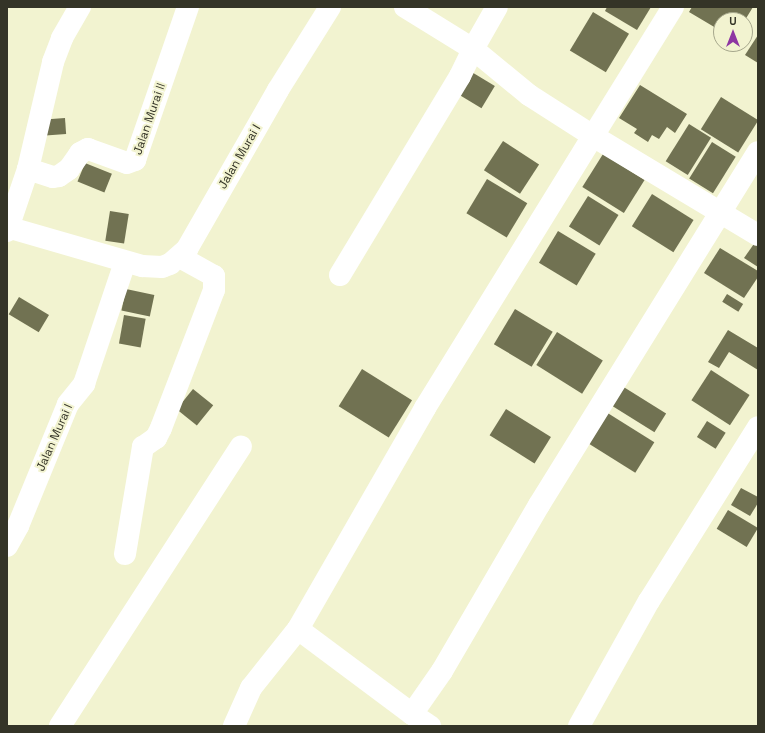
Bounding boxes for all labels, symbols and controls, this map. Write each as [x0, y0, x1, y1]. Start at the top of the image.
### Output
north arrow [713, 12, 753, 52]
text: U [729, 14, 737, 28]
street label: Jalan Murai II [131, 81, 169, 157]
street label: Jalan Murai I [216, 122, 264, 192]
street label: Jalan Murai I [34, 402, 76, 474]

